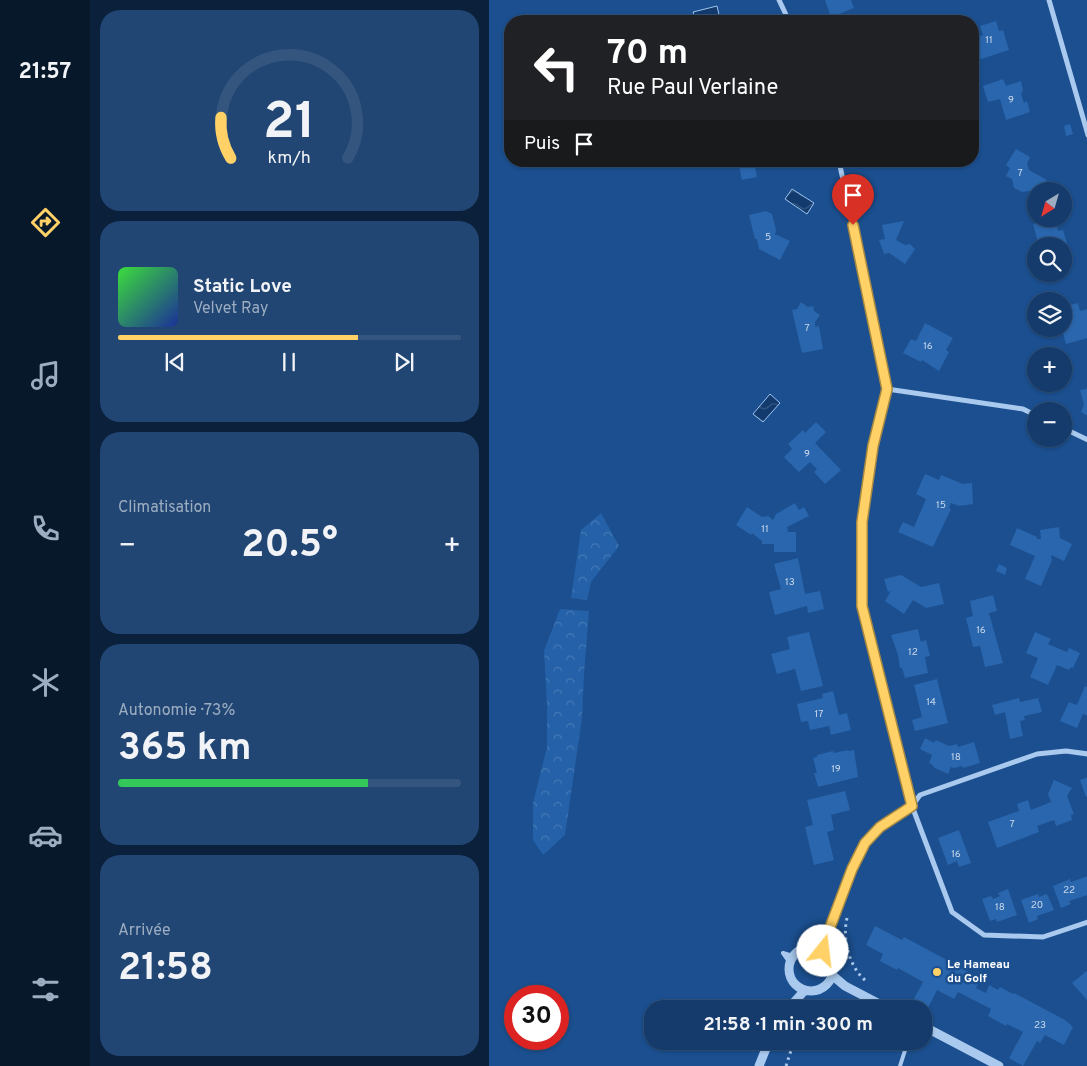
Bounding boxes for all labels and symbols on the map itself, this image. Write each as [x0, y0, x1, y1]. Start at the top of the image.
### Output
house number: 11 [985, 34, 993, 47]
house number: 9 [1008, 94, 1014, 107]
house number: 7 [1017, 167, 1023, 180]
pin [832, 174, 874, 225]
north arrow [1027, 182, 1071, 228]
house number: 5 [765, 231, 771, 244]
house number: 7 [804, 322, 810, 335]
house number: 16 [923, 340, 933, 353]
house number: 9 [804, 448, 810, 461]
house number: 15 [936, 499, 946, 512]
house number: 11 [761, 523, 769, 536]
house number: 13 [785, 576, 795, 589]
house number: 16 [976, 624, 986, 637]
house number: 12 [908, 646, 918, 659]
house number: 14 [926, 696, 936, 709]
house number: 17 [815, 708, 823, 721]
house number: 18 [951, 751, 961, 764]
house number: 19 [831, 763, 841, 776]
house number: 7 [1009, 818, 1015, 831]
house number: 16 [951, 848, 961, 861]
house number: 22 [1063, 884, 1075, 897]
house number: 20 [1031, 899, 1043, 912]
house number: 18 [995, 901, 1005, 914]
position arrow [796, 924, 848, 976]
place label: Le Hameau du Golf [947, 957, 1010, 987]
marker: Le Hameau du Golf [931, 966, 943, 978]
speed limit sign: 30 [504, 985, 569, 1050]
house number: 23 [1034, 1019, 1046, 1032]

